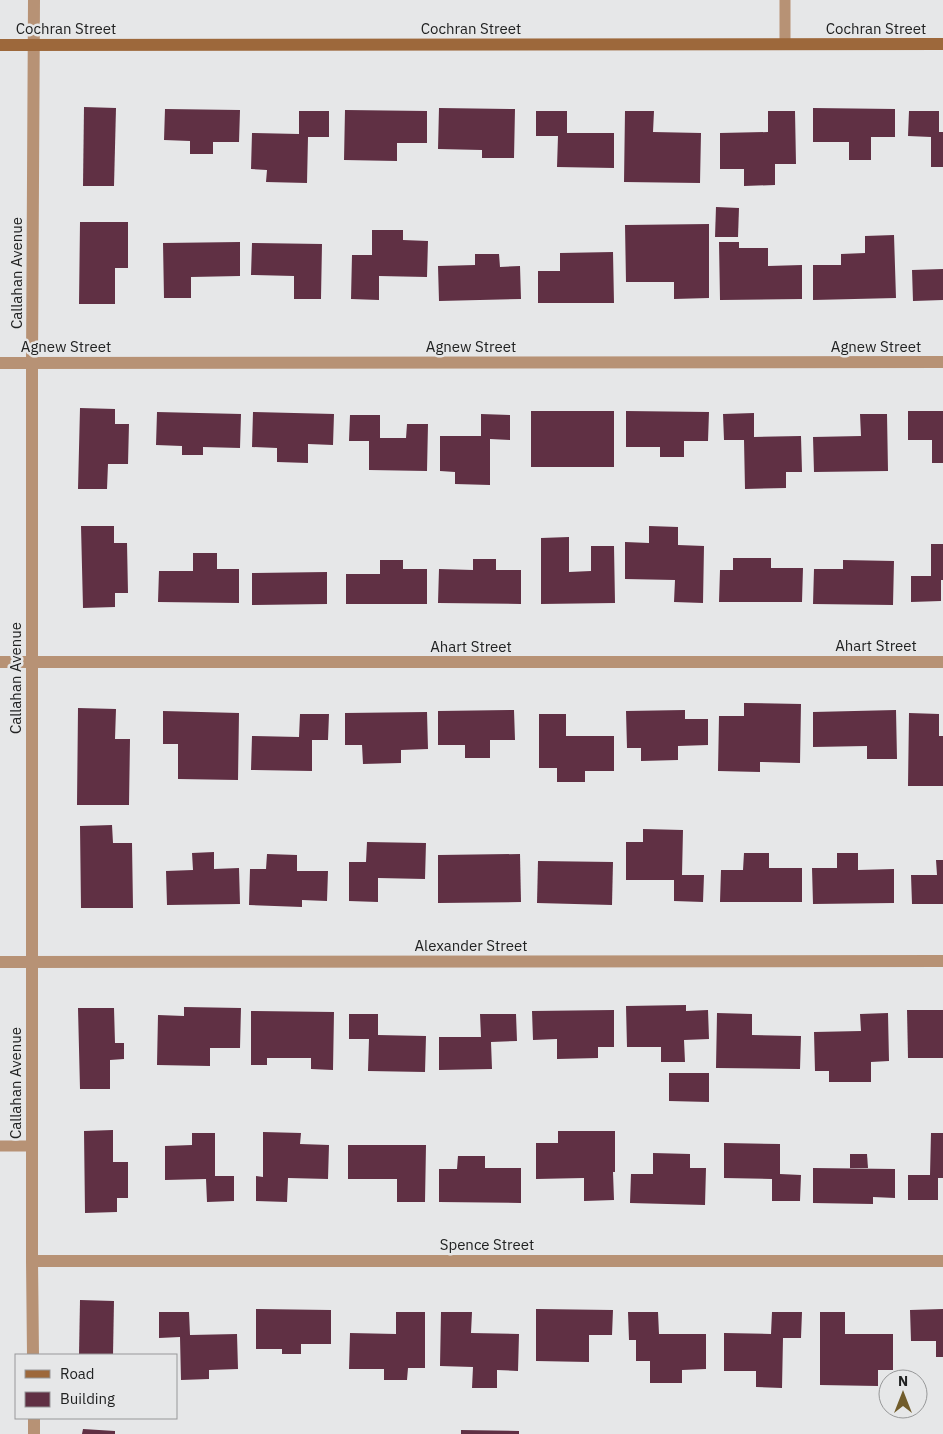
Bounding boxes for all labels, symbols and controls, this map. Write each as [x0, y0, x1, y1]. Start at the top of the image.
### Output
street label: Cochran Street [16, 19, 116, 38]
street label: Cochran Street [421, 19, 521, 38]
street label: Cochran Street [826, 19, 926, 38]
street label: Callahan Avenue [7, 217, 26, 329]
street label: Agnew Street [21, 337, 111, 356]
street label: Agnew Street [426, 337, 516, 356]
street label: Agnew Street [831, 337, 921, 356]
street label: Callahan Avenue [6, 622, 25, 734]
street label: Ahart Street [835, 636, 917, 655]
street label: Ahart Street [430, 637, 512, 656]
street label: Alexander Street [414, 936, 528, 955]
street label: Callahan Avenue [6, 1027, 25, 1139]
street label: Spence Street [440, 1235, 534, 1254]
legend [15, 1354, 178, 1419]
text: Road [60, 1364, 95, 1383]
north arrow [878, 1369, 928, 1419]
text: N [898, 1372, 908, 1390]
text: Building [60, 1389, 115, 1408]

